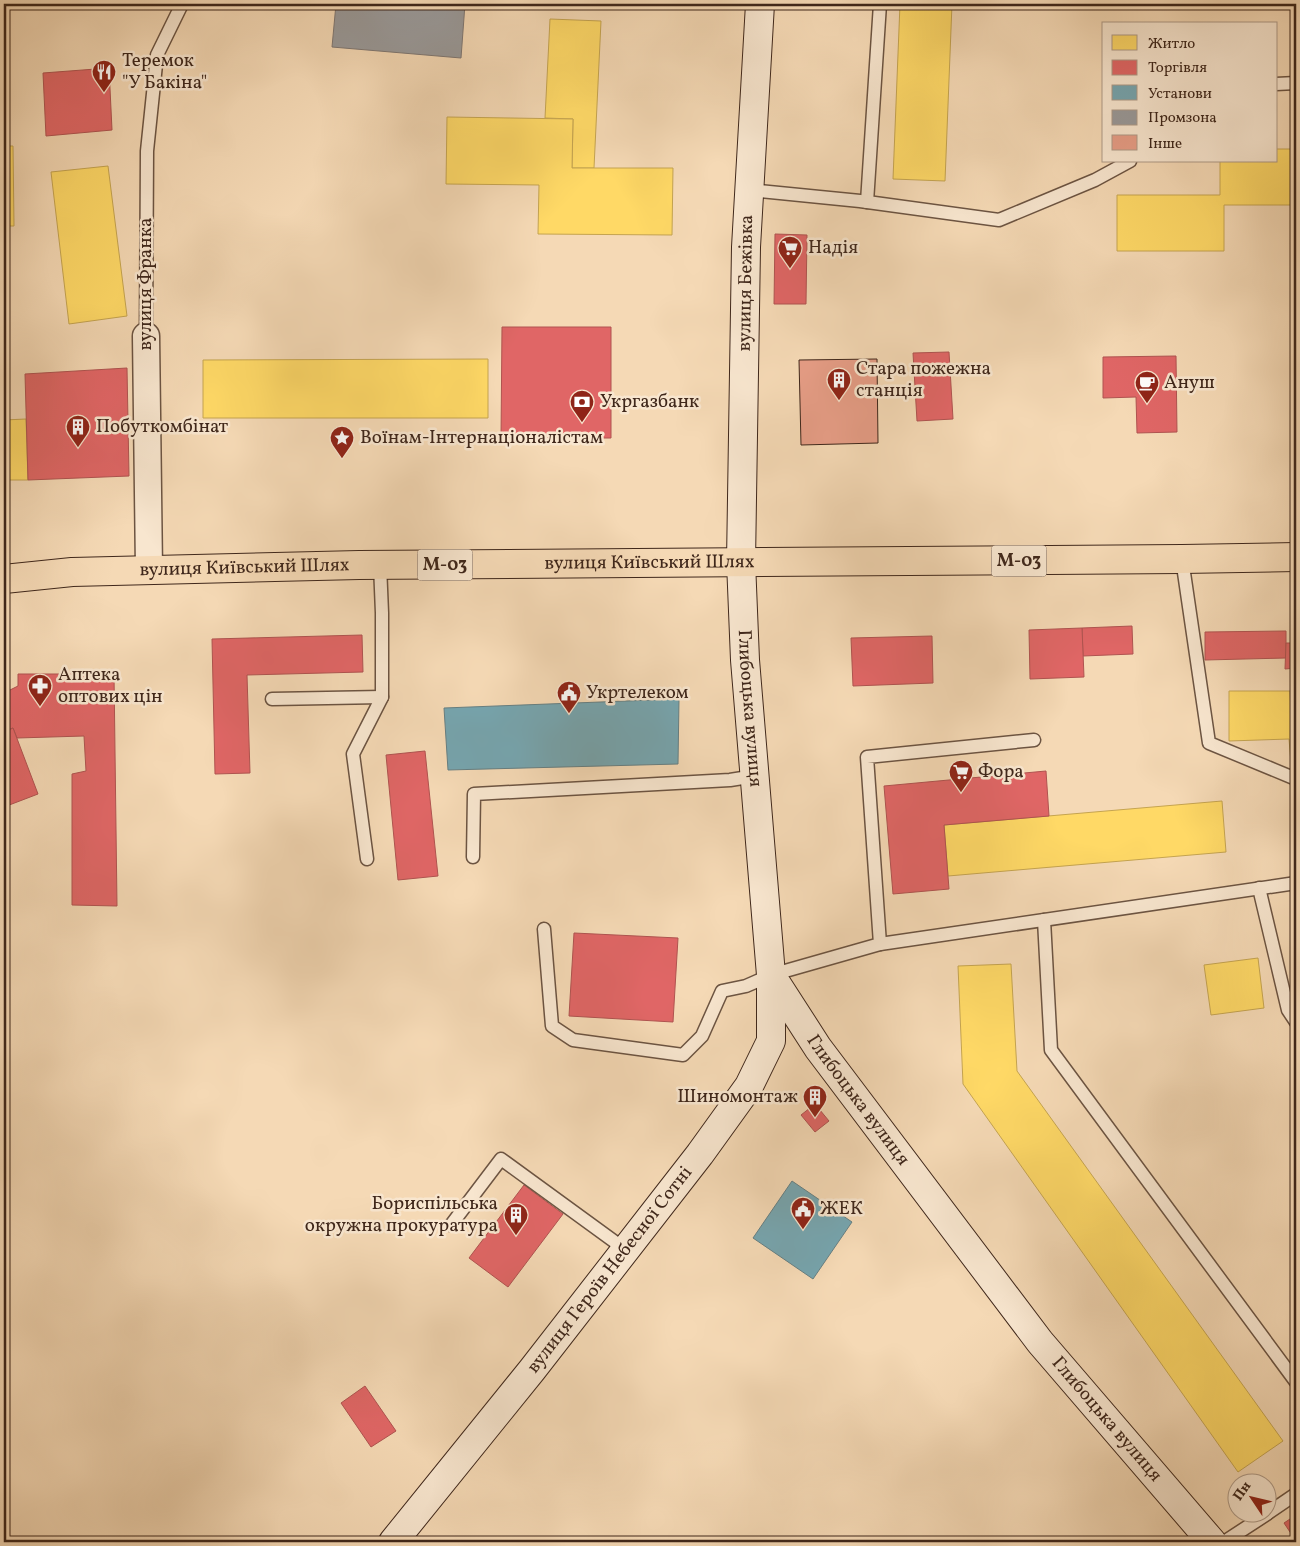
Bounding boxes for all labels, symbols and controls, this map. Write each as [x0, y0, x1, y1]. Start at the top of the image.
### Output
legend [1102, 22, 1278, 162]
text: Житло [1148, 34, 1195, 55]
place label: Теремок "У Бакiна" [122, 48, 207, 96]
text: Торгівля [1148, 58, 1207, 79]
restaurant icon: Теремок "У Бакiна" [91, 59, 117, 93]
text: Установи [1148, 84, 1212, 105]
text: Промзона [1148, 108, 1217, 129]
text: Інше [1148, 134, 1182, 155]
street label: вулиця Бежівка [732, 214, 760, 352]
street label: вулиця Франка [133, 218, 159, 350]
supermarket icon: Надія [777, 235, 803, 269]
place label: Надія [808, 235, 858, 261]
place label: Стара пожежна станція [856, 356, 991, 404]
building icon: Стара пожежна станція [826, 367, 852, 401]
cafe icon: Ануш [1134, 370, 1160, 404]
place label: Ануш [1164, 370, 1215, 396]
bank icon: Укргазбанк [569, 389, 595, 423]
place label: Укргазбанк [600, 389, 699, 415]
building icon: Побуткомбінат [65, 414, 91, 448]
place label: Побуткомбінат [96, 414, 228, 440]
place icon: Воїнам-Інтернаціоналістам [329, 425, 355, 459]
place label: Воїнам-Інтернаціоналістам [360, 425, 603, 451]
road number: М-03 [992, 546, 1046, 576]
street label: вулиця Київський Шлях [544, 549, 755, 577]
road number: М-03 [418, 550, 472, 580]
street label: вулиця Київський Шлях [139, 552, 350, 583]
street label: Глибоцька вулиця [731, 629, 768, 788]
place label: Аптека оптових цін [58, 662, 163, 710]
pharmacy icon: Аптека оптових цін [27, 673, 53, 707]
public building icon: Укртелеком [556, 680, 582, 714]
place label: Укртелеком [586, 680, 689, 706]
supermarket icon: Фора [948, 759, 974, 793]
place label: Фора [978, 759, 1024, 785]
street label: Глибоцька вулиця [800, 1030, 916, 1171]
place label: Шиномонтаж [677, 1084, 798, 1110]
building icon: Шиномонтаж [802, 1084, 828, 1118]
street label: вулиця Героїв Небесної Сотні [521, 1161, 699, 1379]
place label: Бориспільська окружна прокуратура [305, 1191, 498, 1239]
public building icon: ЖЕК [790, 1196, 816, 1230]
place label: ЖЕК [820, 1196, 863, 1222]
building icon: Бориспільська окружна прокуратура [503, 1202, 529, 1236]
street label: Глибоцька вулиця [1045, 1351, 1168, 1488]
north arrow [1228, 1474, 1278, 1524]
text: Пн [1229, 1478, 1256, 1505]

